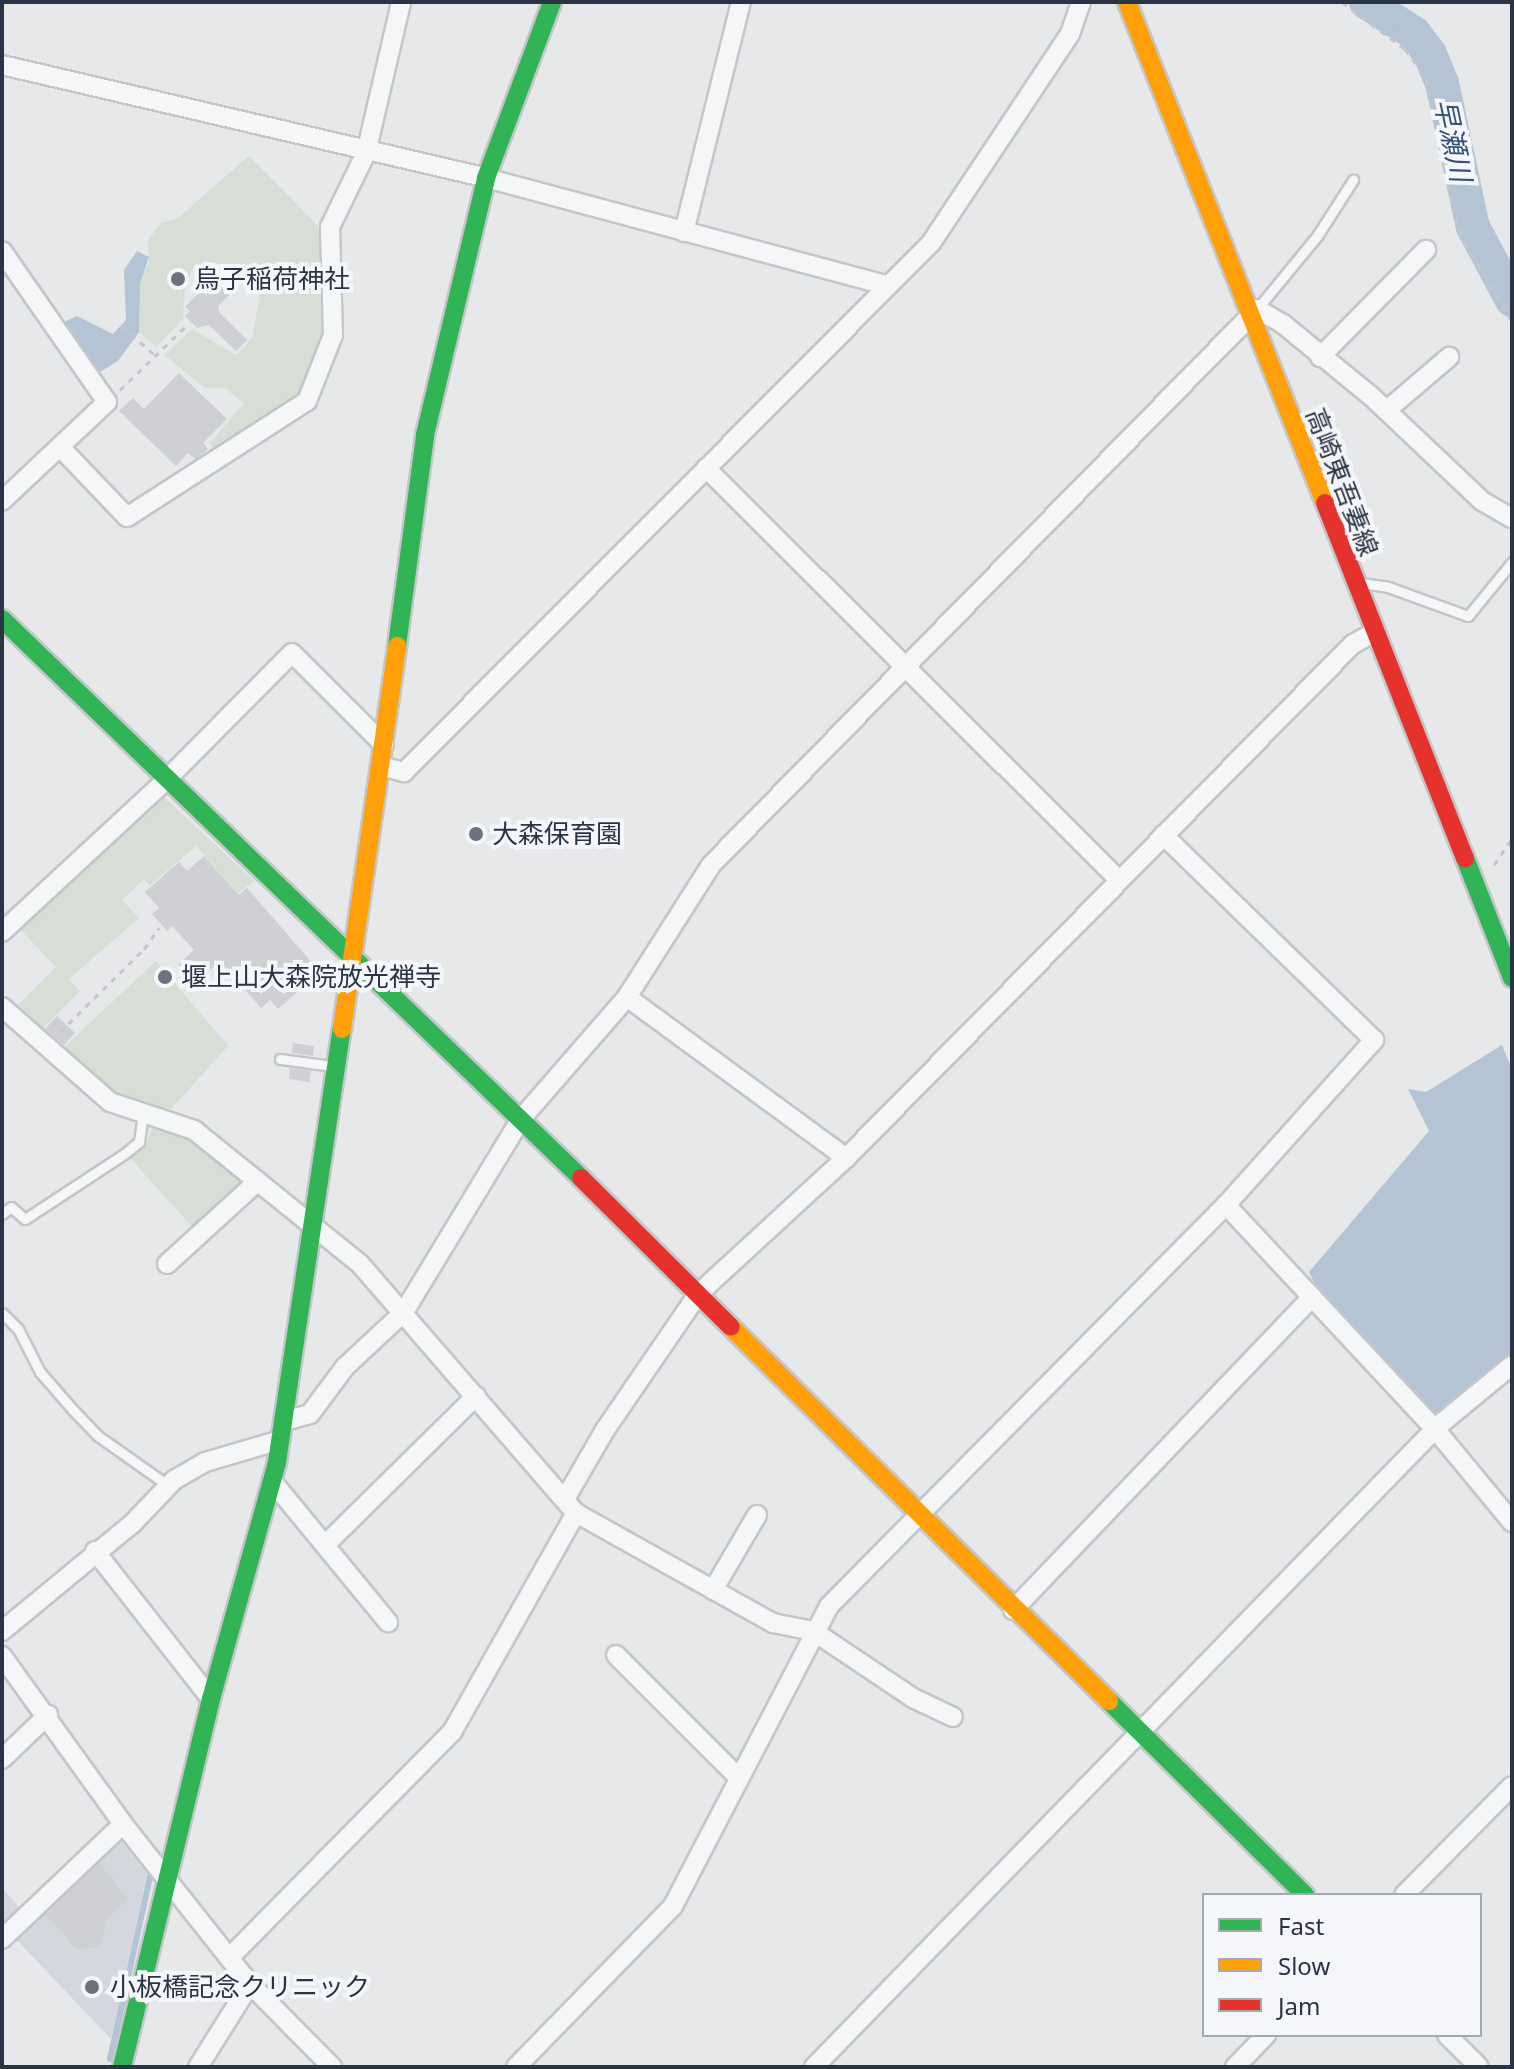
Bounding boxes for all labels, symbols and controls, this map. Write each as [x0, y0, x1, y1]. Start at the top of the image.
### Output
water label: 早瀬川 [1429, 95, 1479, 185]
place label: 烏子稲荷神社 [194, 263, 350, 295]
marker: 烏子稲荷神社 [169, 270, 187, 288]
street label: 高崎東吾妻線 [1299, 404, 1385, 560]
place label: 大森保育園 [492, 818, 622, 850]
marker: 大森保育園 [467, 825, 485, 843]
place label: 堰上山大森院放光禅寺 [181, 961, 441, 993]
marker: 堰上山大森院放光禅寺 [156, 968, 174, 986]
legend [1202, 1893, 1482, 2037]
text: Fast [1278, 1909, 1324, 1942]
text: Slow [1278, 1949, 1330, 1982]
place label: 小板橋記念クリニック [110, 1971, 370, 2003]
marker: 小板橋記念クリニック [81, 1976, 103, 1998]
text: Jam [1278, 1989, 1320, 2022]

